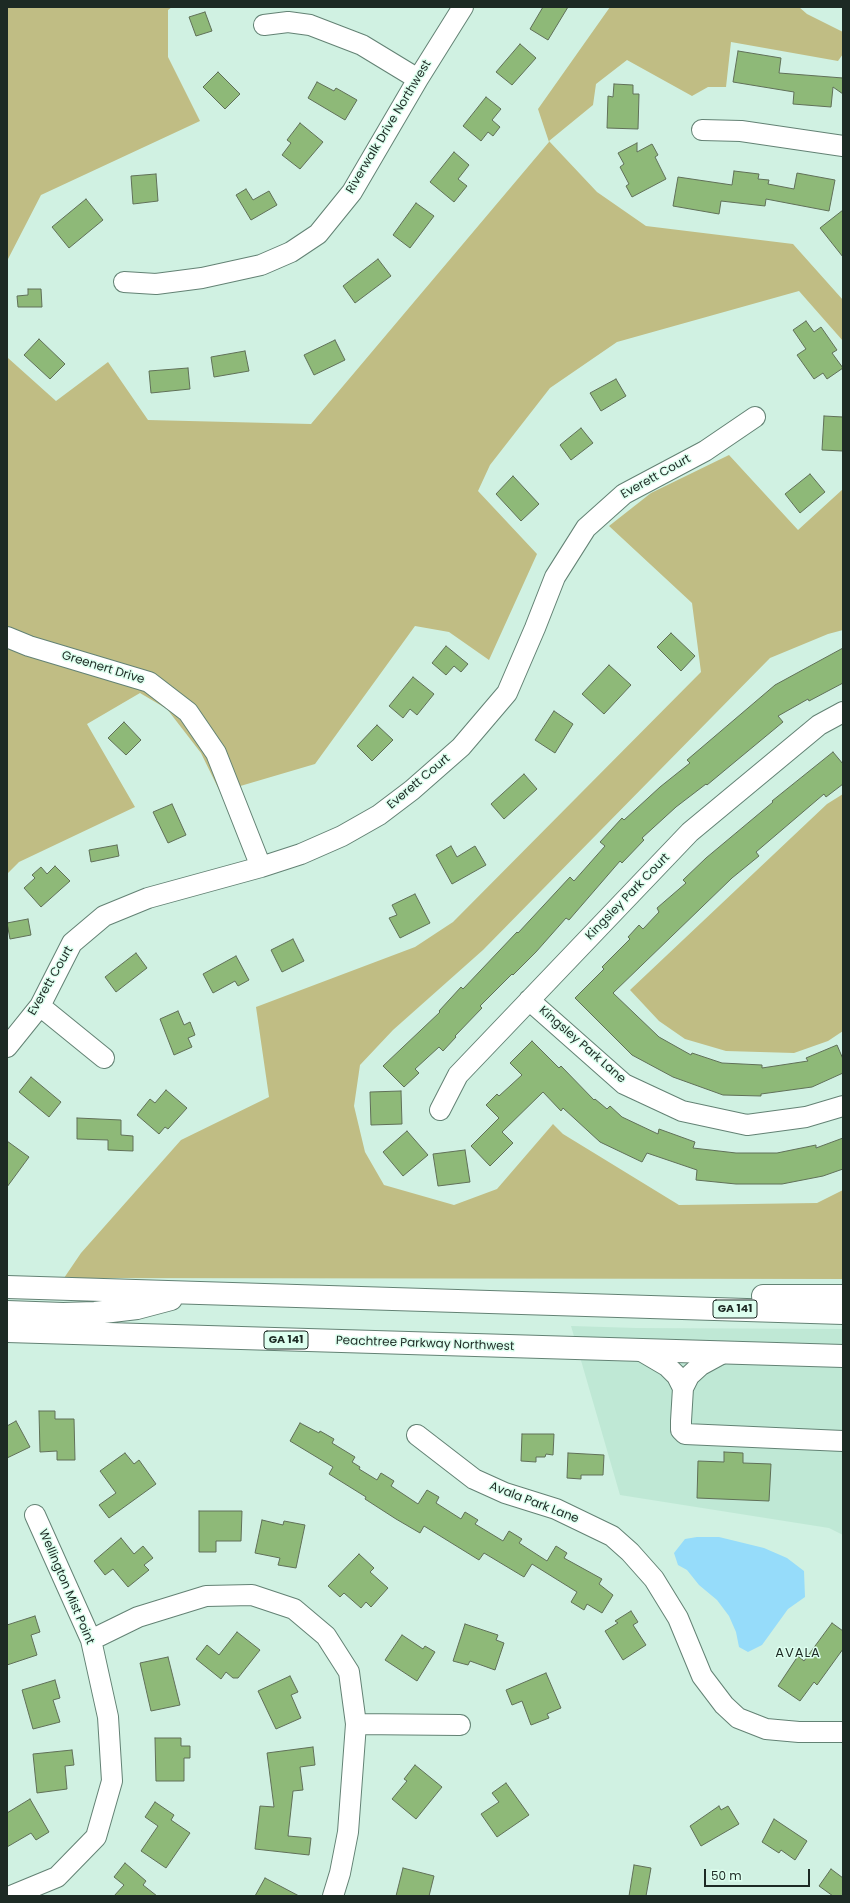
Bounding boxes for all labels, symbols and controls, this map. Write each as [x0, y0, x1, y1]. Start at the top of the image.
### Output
street label: Riverwalk Drive Northwest [343, 58, 435, 196]
street label: Everett Court [619, 452, 693, 502]
street label: Greenert Drive [60, 649, 146, 687]
street label: Everett Court [385, 752, 453, 812]
street label: Kingsley Park Court [583, 851, 673, 943]
street label: Everett Court [25, 944, 77, 1018]
street label: Kingsley Park Lane [536, 1004, 628, 1086]
road number: GA 141 [713, 1300, 757, 1318]
road number: GA 141 [264, 1331, 308, 1349]
street label: Peachtree Parkway Northwest [336, 1334, 514, 1354]
street label: Avala Park Lane [487, 1479, 581, 1527]
street label: Wellington Mist Point [35, 1527, 97, 1647]
district label: AVALA [775, 1646, 821, 1662]
scale bar [706, 1861, 812, 1887]
text: 50 m [711, 1867, 742, 1884]

